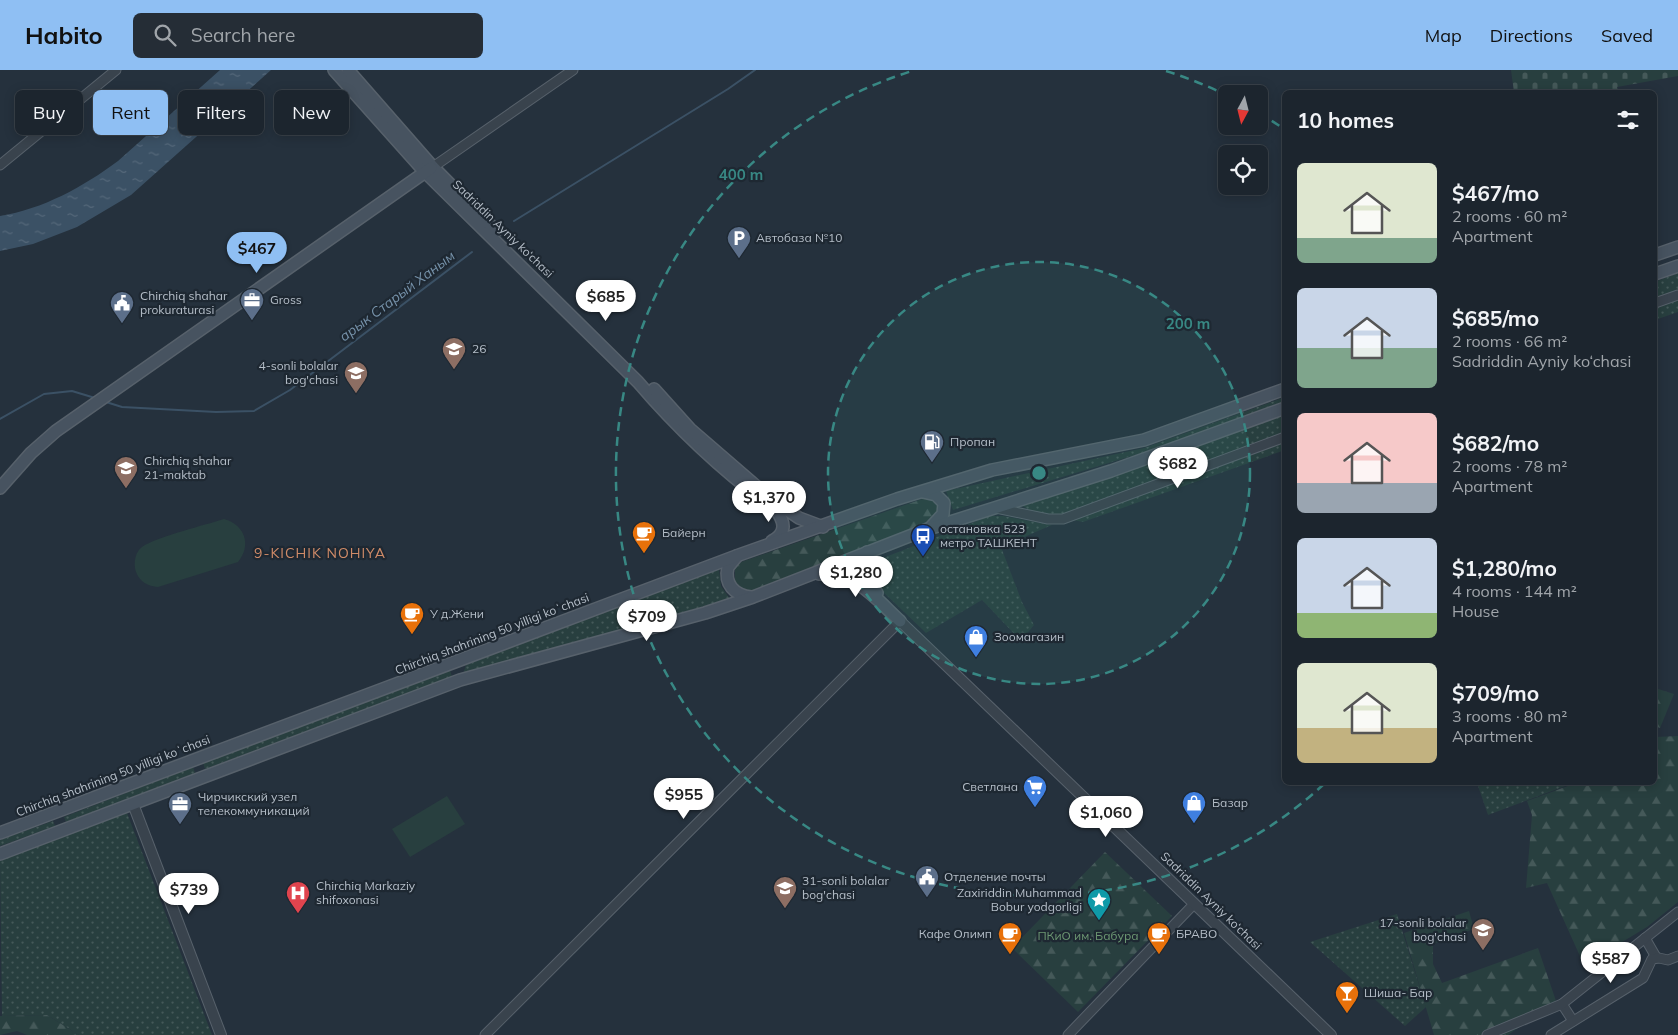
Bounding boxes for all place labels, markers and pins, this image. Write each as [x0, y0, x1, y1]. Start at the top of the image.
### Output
parking icon: Автобаза №10 [726, 225, 752, 259]
place label: Автобаза №10 [756, 230, 842, 245]
pin: $467 [227, 232, 287, 274]
pin: $685 [576, 280, 636, 322]
office icon: Gross [239, 287, 265, 321]
place label: Chirchiq shahar prokuraturasi [140, 288, 228, 317]
public building icon: Chirchiq shahar prokuraturasi [109, 290, 135, 324]
place label: Gross [270, 292, 302, 307]
school or university icon: 26 [441, 336, 467, 370]
place label: 26 [472, 341, 486, 356]
place label: 4-sonli bolalar bog'chasi [258, 358, 339, 387]
school or university icon: 4-sonli bolalar bog'chasi [343, 360, 369, 394]
fuel station icon: Пропан [919, 429, 945, 463]
place label: Пропан [950, 434, 995, 449]
pin: $682 [1148, 446, 1208, 489]
place label: Chirchiq shahar 21-maktab [144, 453, 232, 482]
school or university icon: Chirchiq shahar 21-maktab [113, 455, 139, 489]
centre of rings [1030, 464, 1048, 482]
pin: $1,370 [728, 480, 810, 523]
cafe icon: Байерн [631, 520, 657, 554]
place label: остановка 523 метро ТАШКЕНТ [940, 521, 1038, 550]
bus stop icon: остановка 523 метро ТАШКЕНТ [910, 523, 936, 557]
place label: Байерн [662, 525, 706, 540]
pin: $1,280 [815, 556, 897, 598]
pin: $709 [617, 600, 677, 642]
cafe icon: У д.Жени [399, 601, 425, 635]
place label: У д.Жени [429, 606, 484, 621]
shop icon: Зоомагазин [963, 624, 989, 658]
place label: Зоомагазин [994, 629, 1064, 644]
supermarket icon: Светлана [1022, 774, 1048, 808]
pin: $955 [654, 778, 714, 820]
place label: Светлана [962, 779, 1018, 794]
place label: Чирчикский узел телекоммуникаций [198, 789, 310, 818]
shop icon: Базар [1181, 790, 1207, 824]
office icon: Чирчикский узел телекоммуникаций [167, 791, 193, 825]
place label: Базар [1212, 795, 1248, 810]
pin: $1,060 [1065, 796, 1147, 838]
public building icon: Отделение почты [914, 864, 940, 898]
place label: Отделение почты [944, 869, 1046, 884]
pin: $739 [159, 872, 219, 915]
place label: 31-sonli bolalar bog'chasi [802, 873, 889, 902]
school or university icon: 31-sonli bolalar bog'chasi [772, 875, 798, 909]
place label: Chirchiq Markaziy shifoxonasi [316, 878, 416, 907]
hospital icon: Chirchiq Markaziy shifoxonasi [285, 880, 311, 914]
place label: Zaxiriddin Muhammad Bobur yodgorligi [957, 885, 1082, 914]
place icon: Zaxiriddin Muhammad Bobur yodgorligi [1086, 887, 1112, 921]
place label: 17-sonli bolalar bog'chasi [1379, 915, 1467, 944]
school or university icon: 17-sonli bolalar bog'chasi [1470, 917, 1496, 951]
cafe icon: Кафе Олимп [997, 921, 1023, 955]
cafe icon: БРАВО [1146, 921, 1172, 955]
place label: Кафе Олимп [919, 926, 992, 941]
place label: БРАВО [1176, 926, 1217, 941]
pin: $587 [1581, 942, 1641, 984]
bar icon: Шиша- Бар [1334, 980, 1360, 1014]
place label: Шиша- Бар [1364, 985, 1432, 1000]

